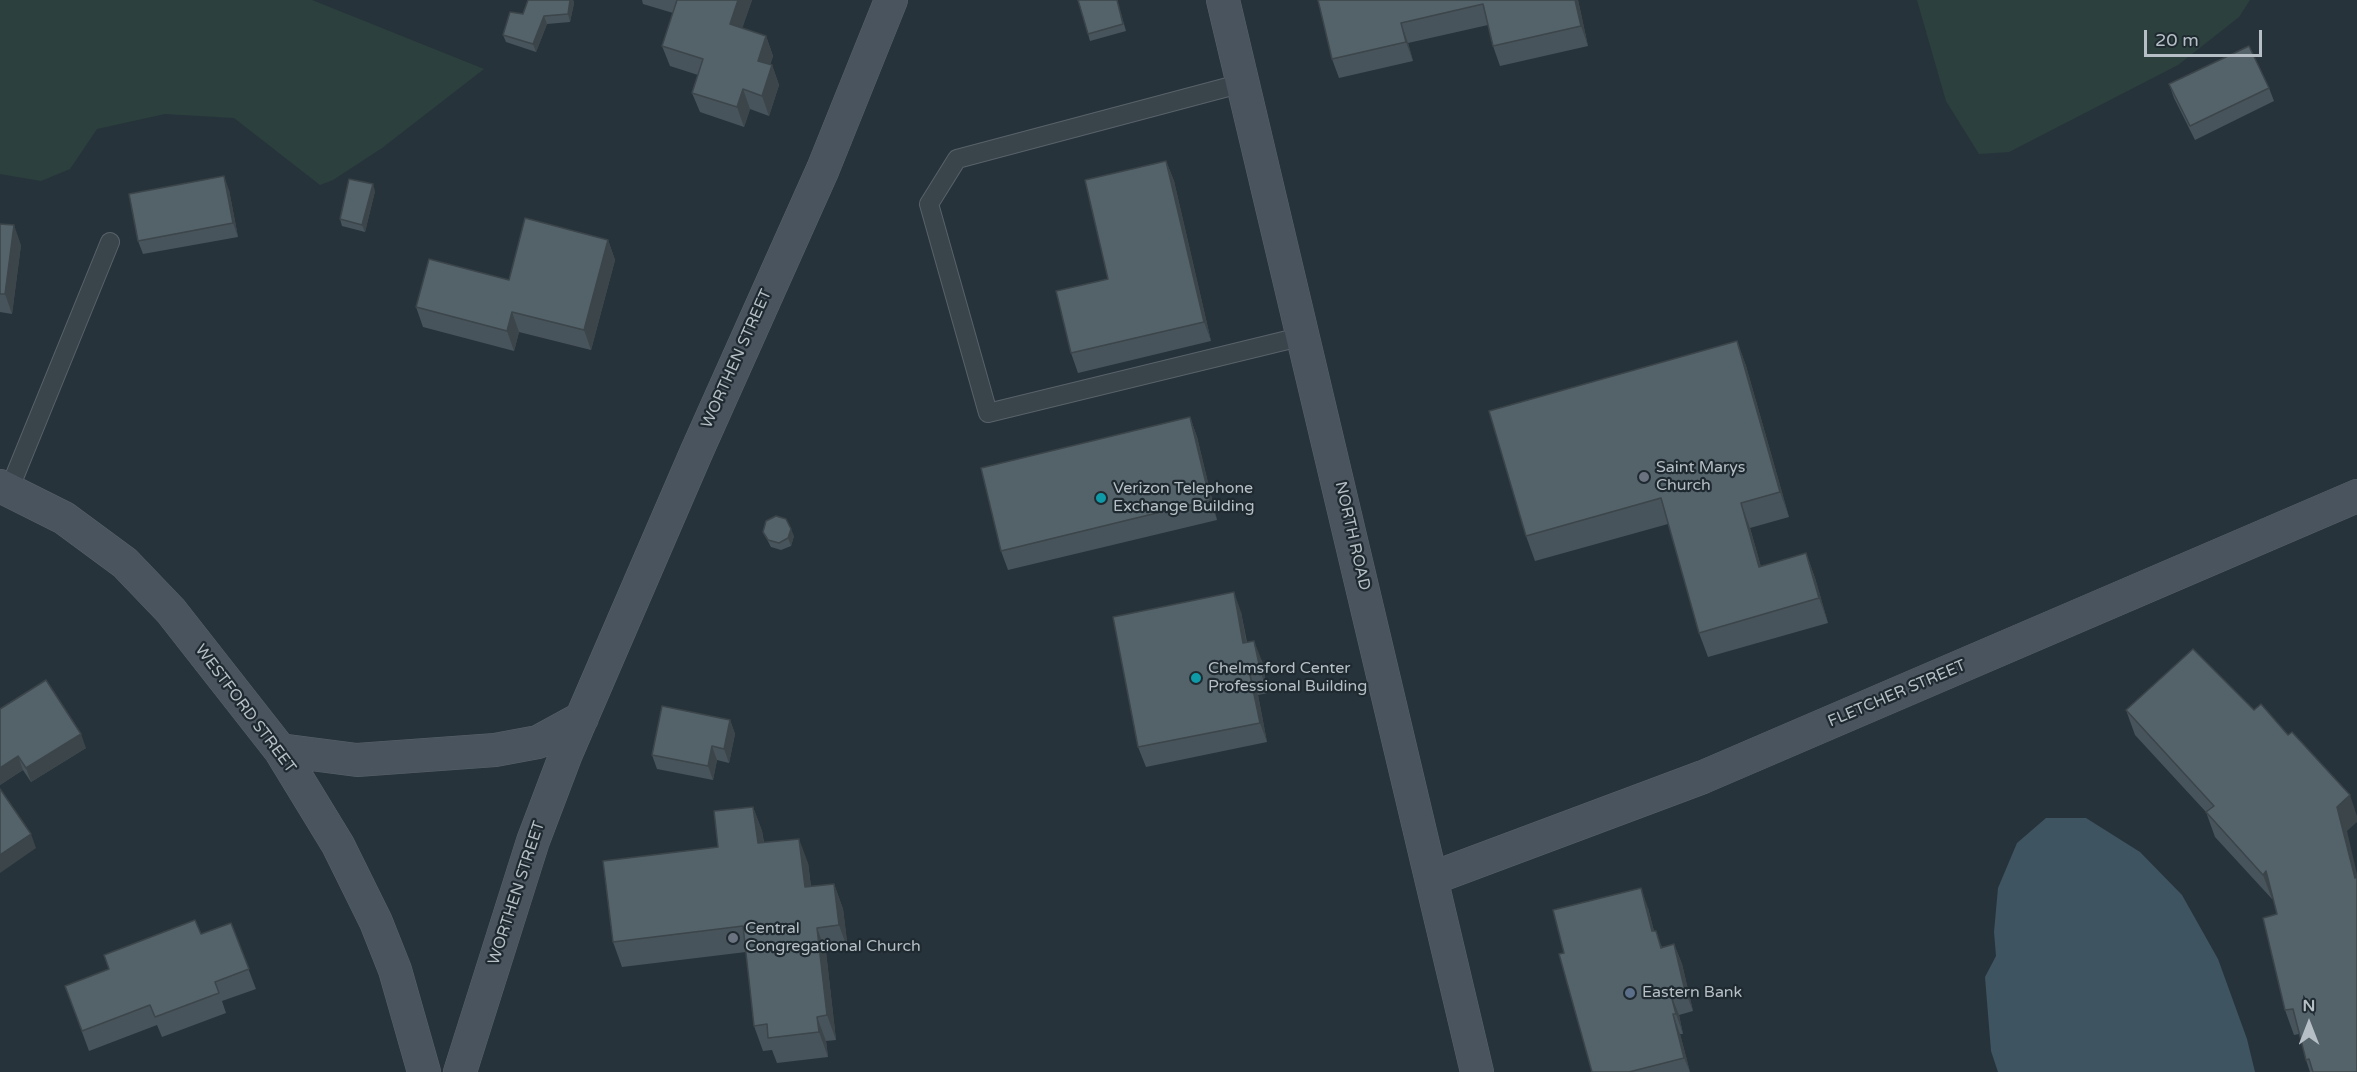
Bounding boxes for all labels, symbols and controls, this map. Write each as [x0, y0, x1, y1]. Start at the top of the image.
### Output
scale bar [2147, 18, 2266, 56]
text: 20 m [2155, 29, 2199, 51]
street label: WORTHEN STREET [698, 287, 776, 431]
place label: Saint Marys Church [1656, 458, 1746, 496]
marker: Saint Marys Church [1637, 470, 1651, 484]
place label: Verizon Telephone Exchange Building [1113, 479, 1255, 517]
street label: NORTH ROAD [1330, 480, 1374, 592]
marker: Verizon Telephone Exchange Building [1094, 491, 1108, 505]
street label: WESTFORD STREET [190, 641, 300, 777]
street label: FLETCHER STREET [1825, 656, 1969, 732]
place label: Chelmsford Center Professional Building [1208, 659, 1367, 697]
marker: Chelmsford Center Professional Building [1189, 671, 1203, 685]
street label: WORTHEN STREET [485, 819, 549, 967]
place label: Central Congregational Church [745, 919, 921, 957]
marker: Central Congregational Church [726, 931, 740, 945]
place label: Eastern Bank [1642, 983, 1742, 1003]
marker: Eastern Bank [1623, 986, 1637, 1000]
north arrow [2279, 994, 2339, 1054]
text: N [2303, 996, 2315, 1016]

